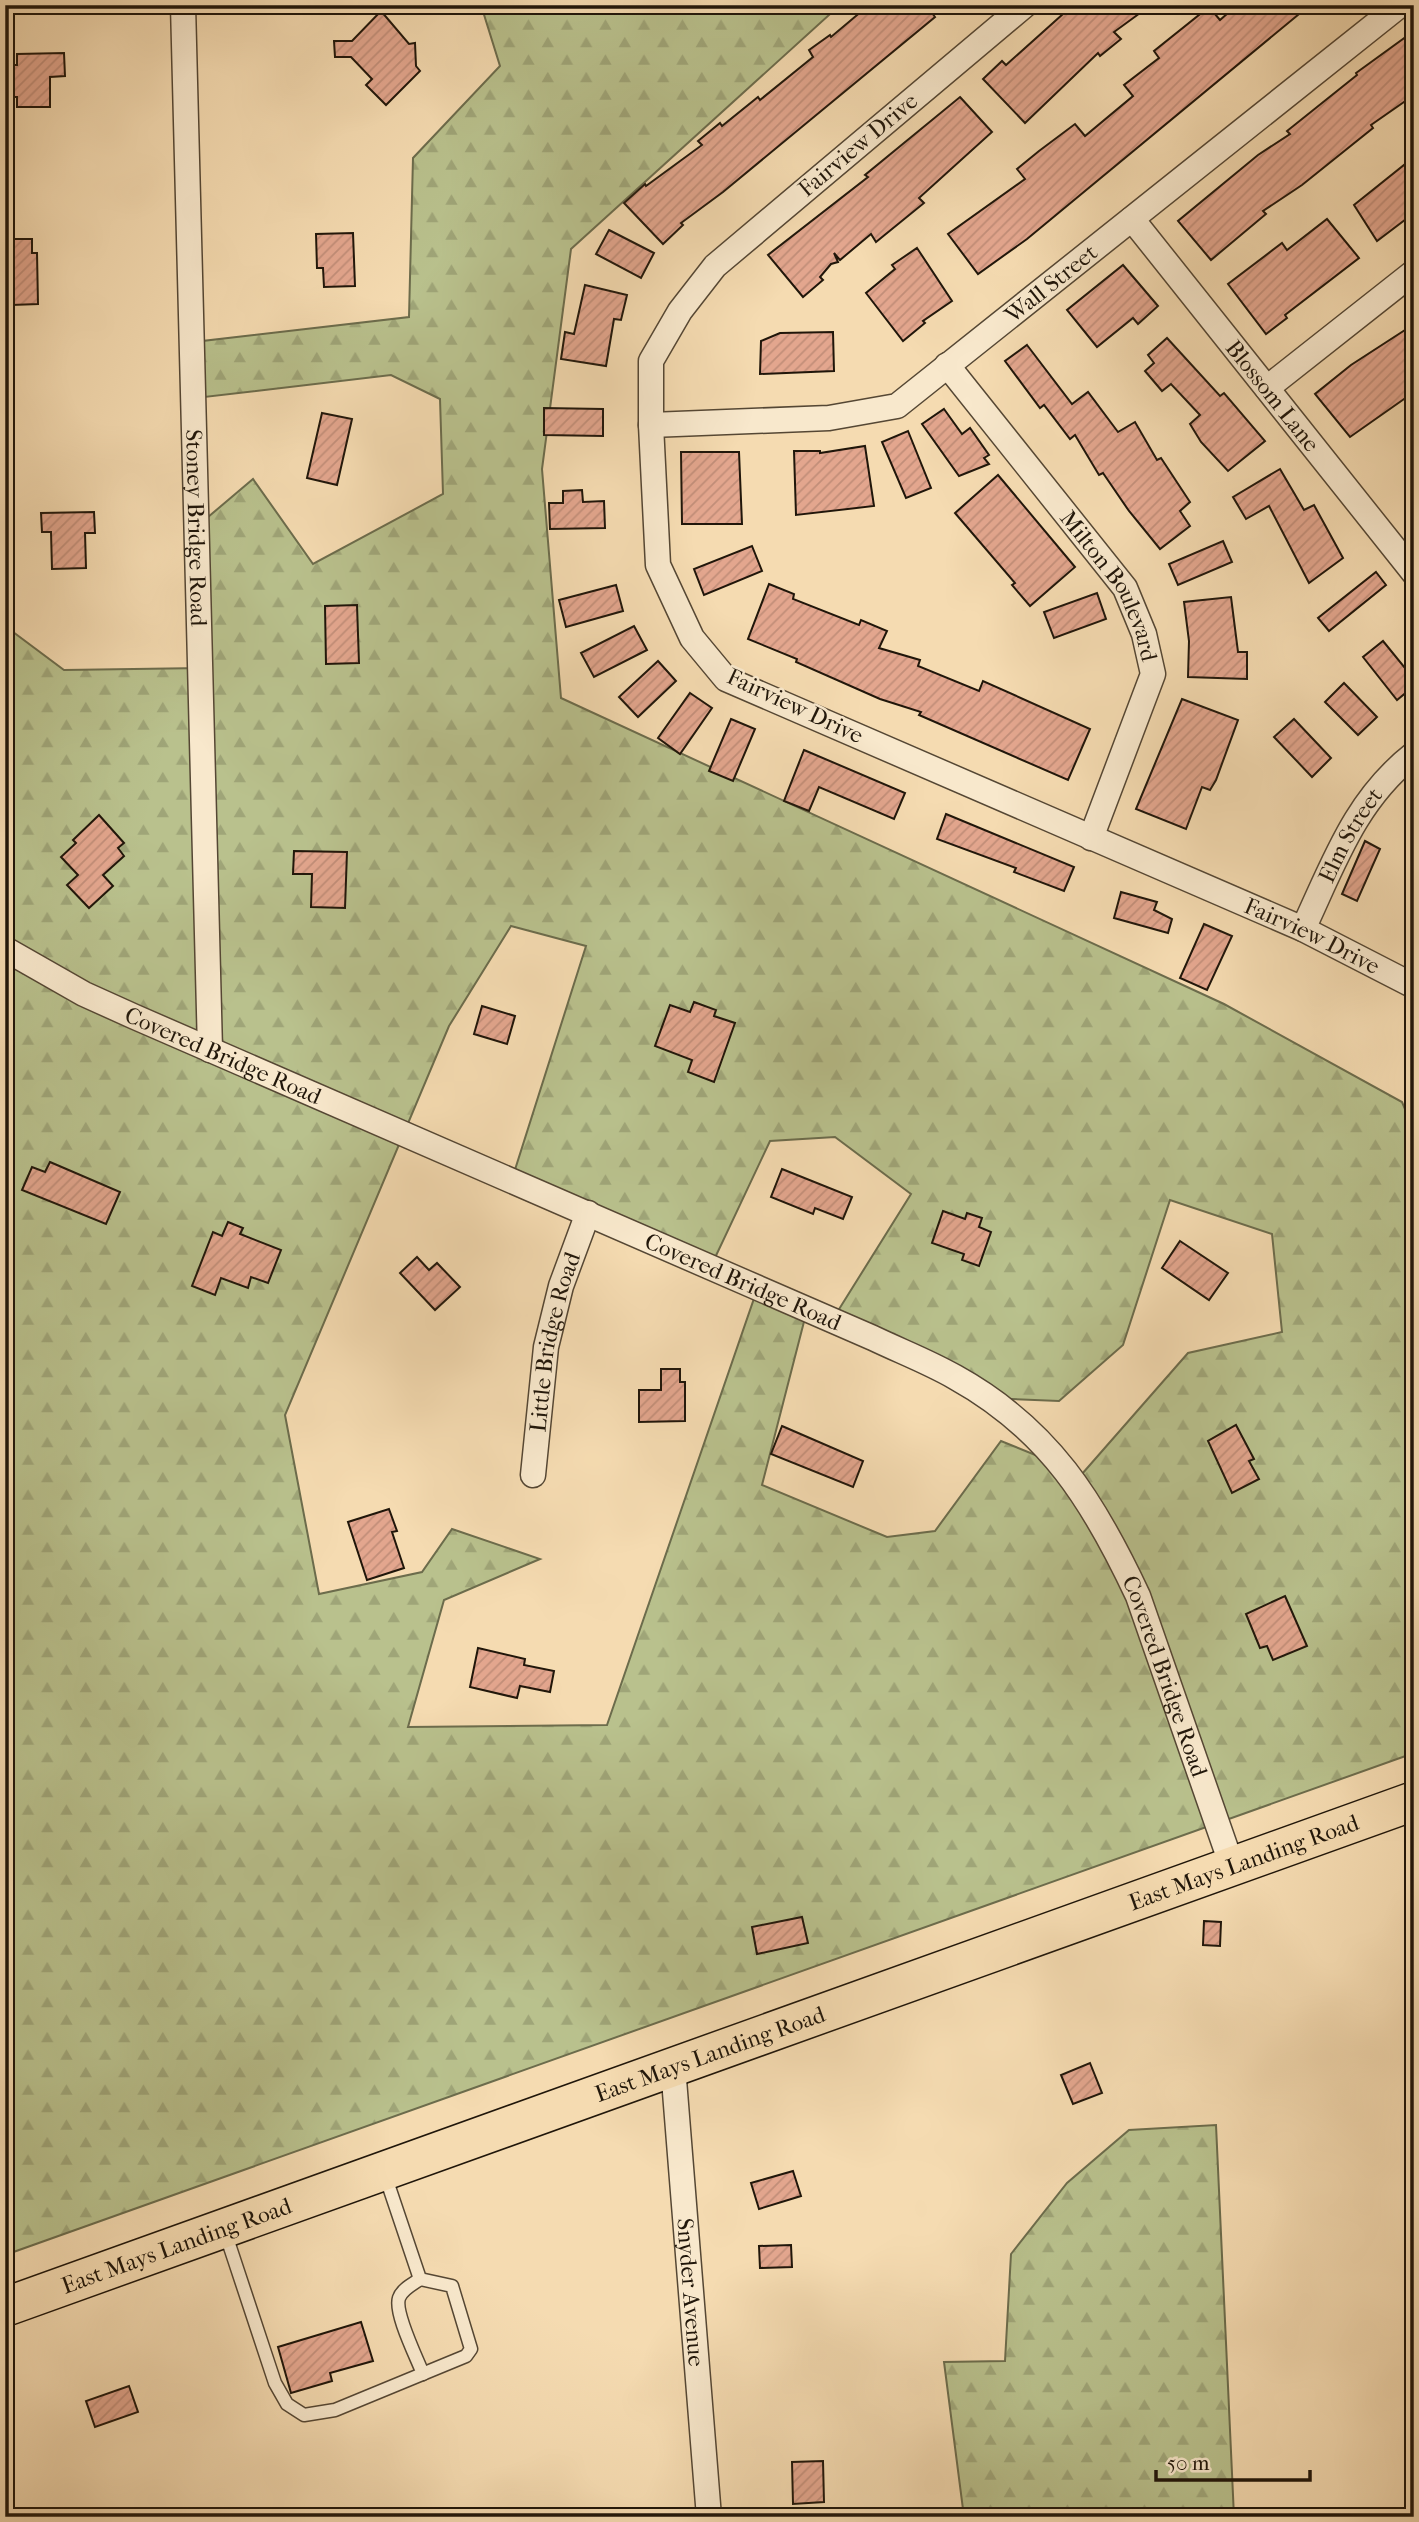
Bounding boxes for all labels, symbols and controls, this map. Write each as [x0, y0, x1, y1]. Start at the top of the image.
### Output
street label: Fairview Drive [793, 87, 923, 203]
street label: Wall Street [999, 238, 1102, 329]
street label: Blossom Lane [1220, 335, 1325, 457]
street label: Stoney Bridge Road [180, 429, 213, 627]
street label: Milton Boulevard [1055, 505, 1163, 664]
street label: Fairview Drive [723, 663, 867, 749]
street label: Elm Street [1312, 782, 1388, 887]
street label: Fairview Drive [1240, 892, 1385, 980]
street label: Covered Bridge Road [121, 1001, 326, 1110]
street label: Covered Bridge Road [641, 1227, 846, 1336]
street label: Little Bridge Road [524, 1248, 586, 1433]
street label: Covered Bridge Road [1117, 1571, 1214, 1781]
street label: East Mays Landing Road [1125, 1808, 1363, 1916]
street label: East Mays Landing Road [591, 2000, 829, 2108]
street label: East Mays Landing Road [58, 2192, 295, 2299]
street label: Snyder Avenue [672, 2217, 710, 2368]
scale bar [1156, 2438, 1310, 2482]
text: 50 m [1167, 2451, 1210, 2475]

